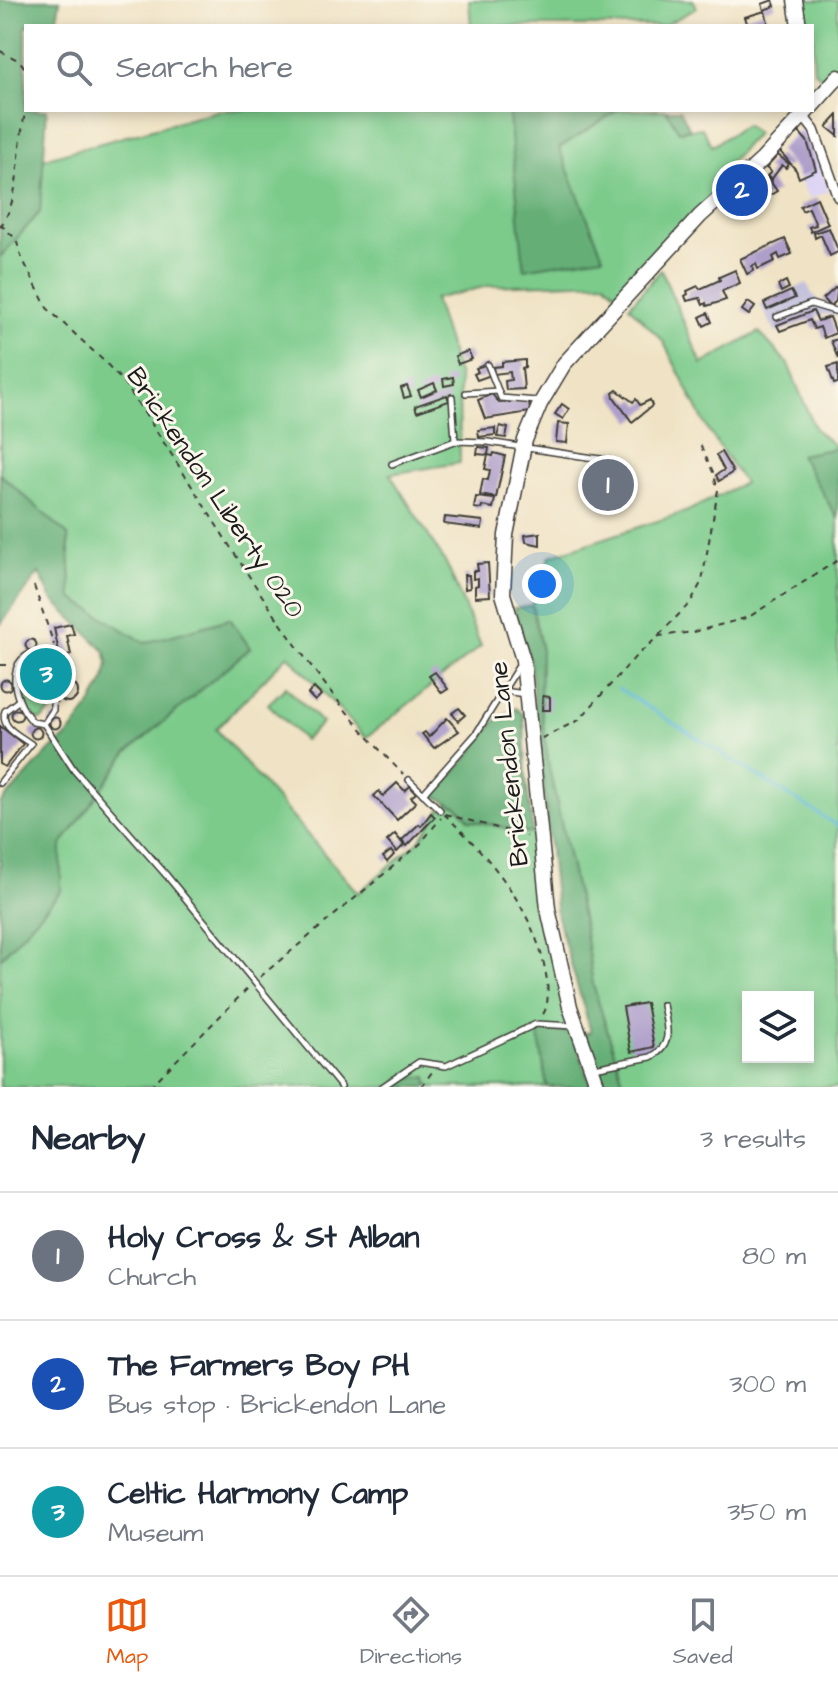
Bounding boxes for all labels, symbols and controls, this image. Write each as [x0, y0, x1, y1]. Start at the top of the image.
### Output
search box [24, 24, 814, 112]
icon: search [52, 46, 96, 90]
text: Search here [116, 47, 293, 89]
pin: 2 [716, 160, 768, 220]
street label: Brickendon Liberty 020 [116, 360, 313, 626]
pin: 1 [582, 455, 634, 515]
your location [522, 564, 562, 604]
pin: 3 [20, 644, 72, 704]
street label: Brickendon Lane [480, 660, 538, 868]
map controls [742, 991, 814, 1063]
button: layers [742, 991, 814, 1063]
text: Nearby [32, 1115, 146, 1163]
text: 3 results [700, 1121, 806, 1157]
text: Holy Cross & St Alban [108, 1217, 420, 1259]
text: 1 [56, 1238, 60, 1274]
text: 80 m [742, 1238, 806, 1274]
text: Church [108, 1259, 196, 1295]
text: The Farmers Boy PH [108, 1345, 410, 1387]
text: 2 [51, 1366, 65, 1402]
text: 300 m [729, 1366, 806, 1402]
text: Bus stop · Brickendon Lane [108, 1387, 446, 1423]
text: Celtic Harmony Camp [108, 1473, 408, 1515]
text: 3 [51, 1494, 65, 1530]
text: 350 m [727, 1494, 806, 1530]
text: Museum [108, 1515, 203, 1551]
tab: Map [105, 1593, 149, 1672]
tab: Directions [360, 1593, 462, 1672]
tab: Saved [673, 1593, 733, 1672]

